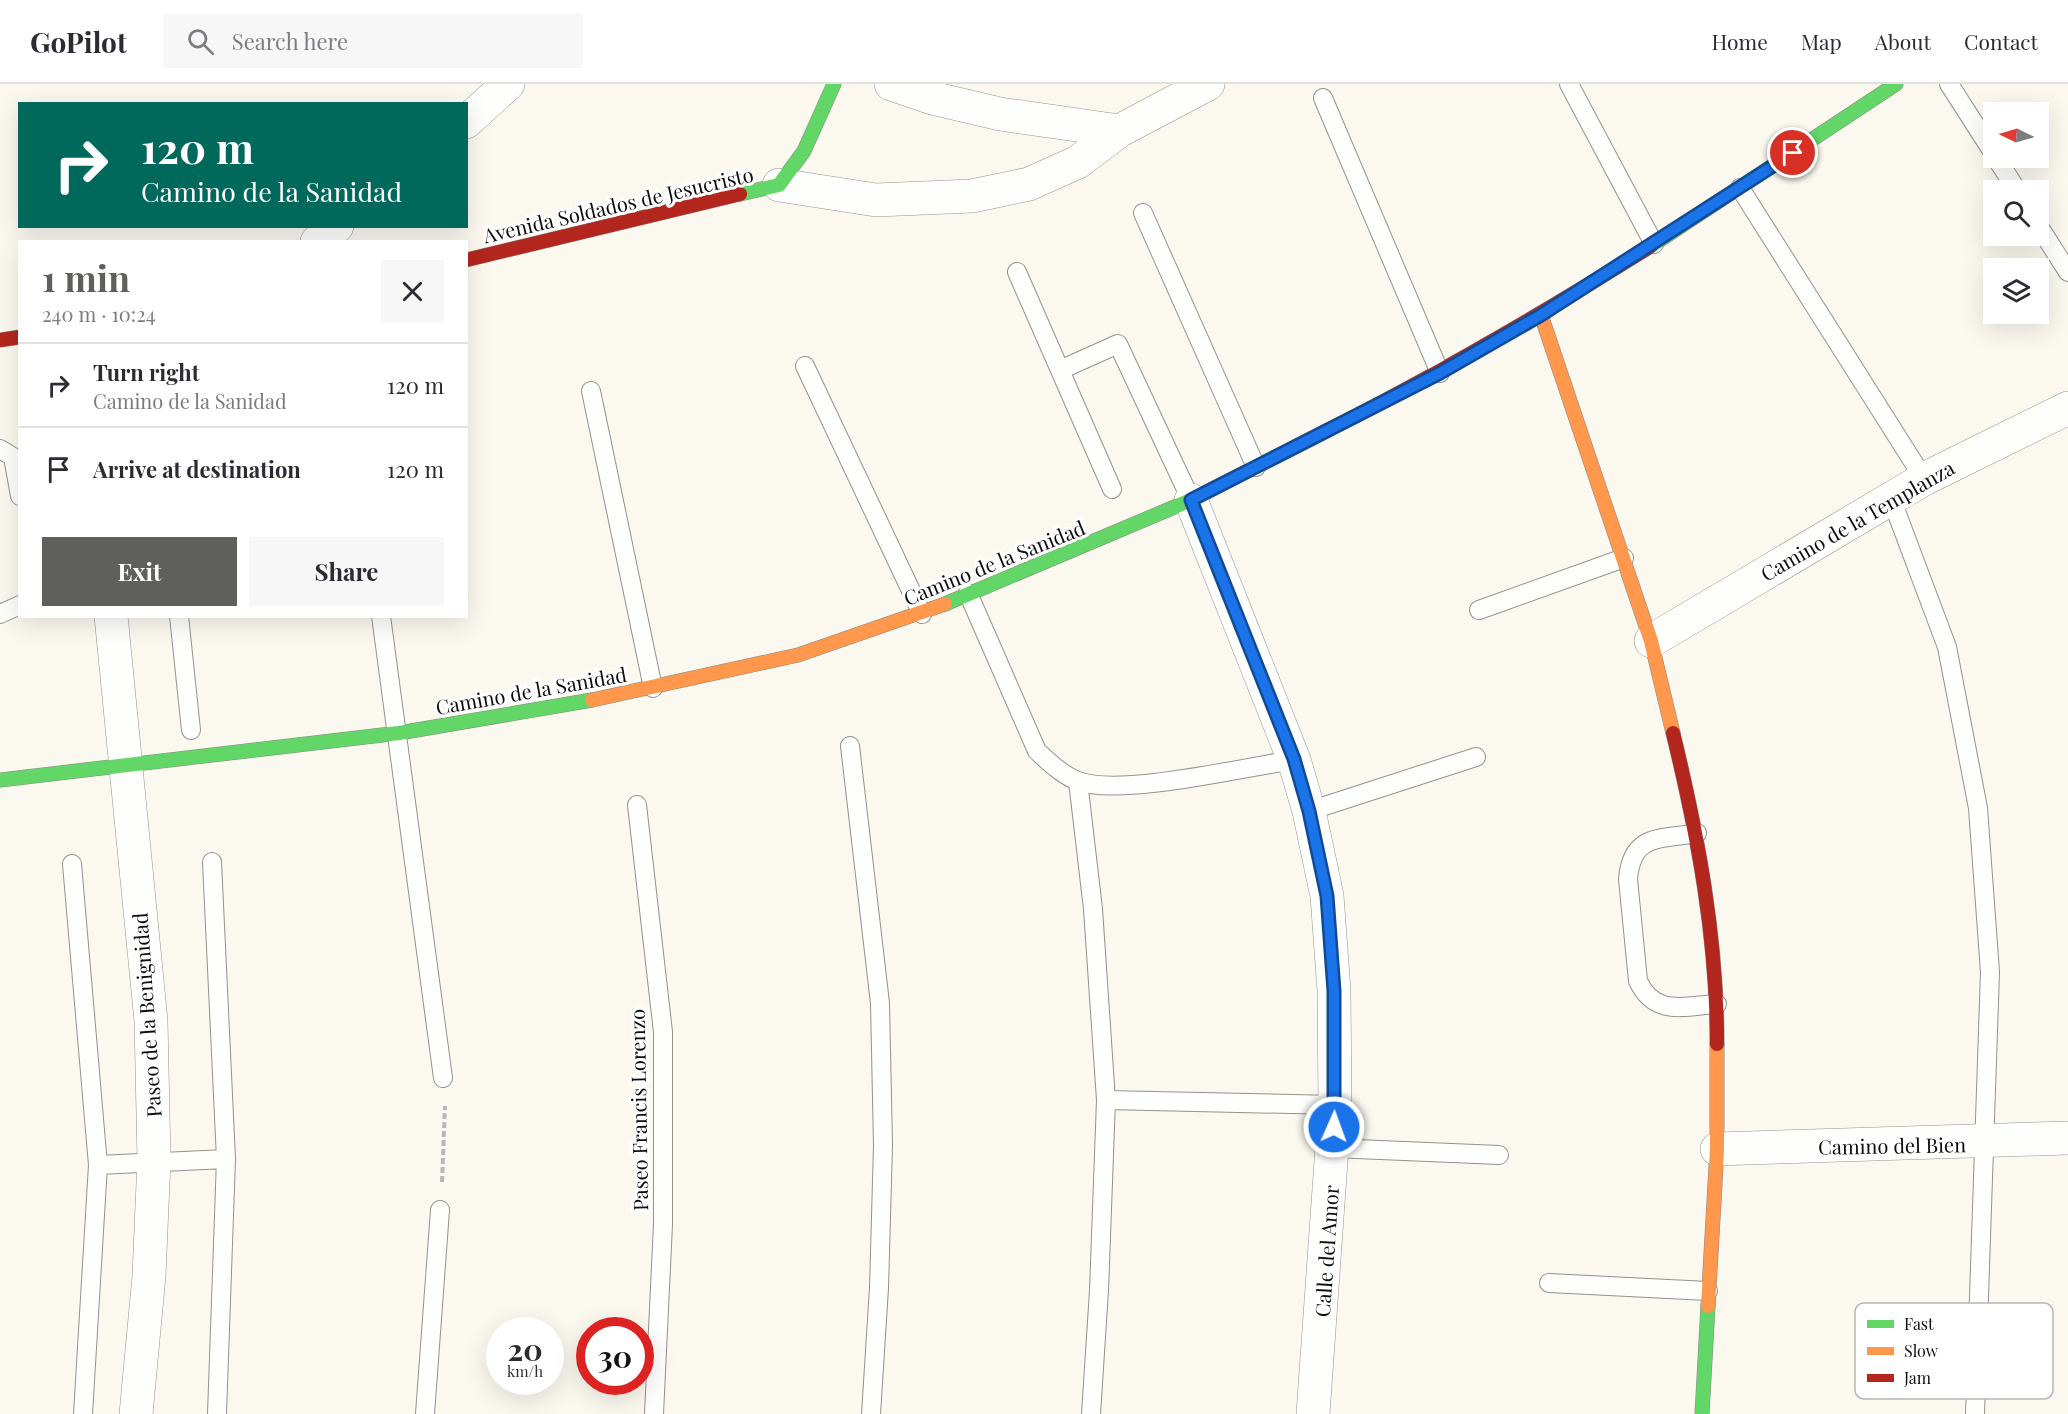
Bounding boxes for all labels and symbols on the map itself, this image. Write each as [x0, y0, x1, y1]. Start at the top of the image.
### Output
north arrow [1983, 102, 2049, 168]
pin [1767, 127, 1818, 178]
street label: Avenida Soldados de Jesucristo [479, 160, 756, 248]
street label: Camino de la Templanza [1755, 453, 1959, 587]
street label: Camino de la Sanidad [899, 513, 1089, 611]
street label: Camino de la Sanidad [433, 660, 629, 720]
street label: Paseo de la Benignidad [125, 911, 167, 1118]
street label: Paseo Francis Lorenzo [623, 1009, 653, 1211]
position arrow [1302, 1095, 1366, 1159]
street label: Camino del Bien [1818, 1130, 1966, 1160]
street label: Calle del Amor [1308, 1184, 1344, 1318]
legend [1855, 1303, 2053, 1399]
text: Fast [1904, 1313, 1934, 1334]
speed limit sign: 30 [576, 1317, 654, 1395]
text: Slow [1904, 1340, 1939, 1361]
text: Jam [1903, 1367, 1931, 1388]

